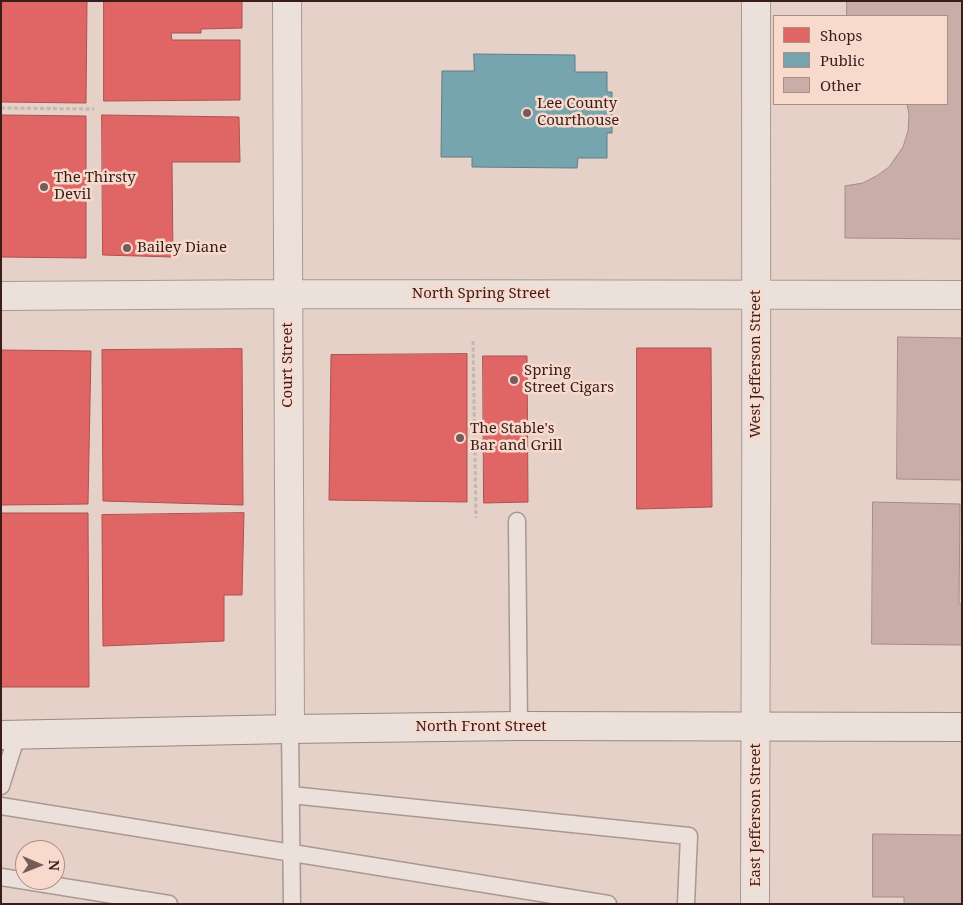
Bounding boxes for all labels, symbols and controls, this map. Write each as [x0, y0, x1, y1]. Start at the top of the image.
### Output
legend [773, 15, 948, 105]
text: Shops [820, 25, 862, 45]
text: Public [820, 50, 865, 70]
text: Other [820, 75, 861, 95]
place label: Lee County Courthouse [537, 95, 619, 130]
marker: Lee County Courthouse [521, 107, 533, 119]
place label: The Thirsty Devil [54, 169, 136, 204]
marker: The Thirsty Devil [38, 181, 50, 193]
place label: Bailey Diane [137, 239, 227, 257]
marker: Bailey Diane [121, 242, 133, 254]
street label: North Spring Street [412, 285, 550, 303]
street label: West Jefferson Street [747, 290, 765, 438]
street label: Court Street [279, 322, 297, 408]
place label: Spring Street Cigars [524, 362, 614, 397]
marker: Spring Street Cigars [508, 374, 520, 386]
place label: The Stable's Bar and Grill [470, 420, 562, 455]
marker: The Stable's Bar and Grill [454, 432, 466, 444]
street label: North Front Street [415, 718, 547, 736]
street label: East Jefferson Street [747, 743, 765, 887]
north arrow [15, 840, 65, 890]
text: N [45, 860, 64, 871]

